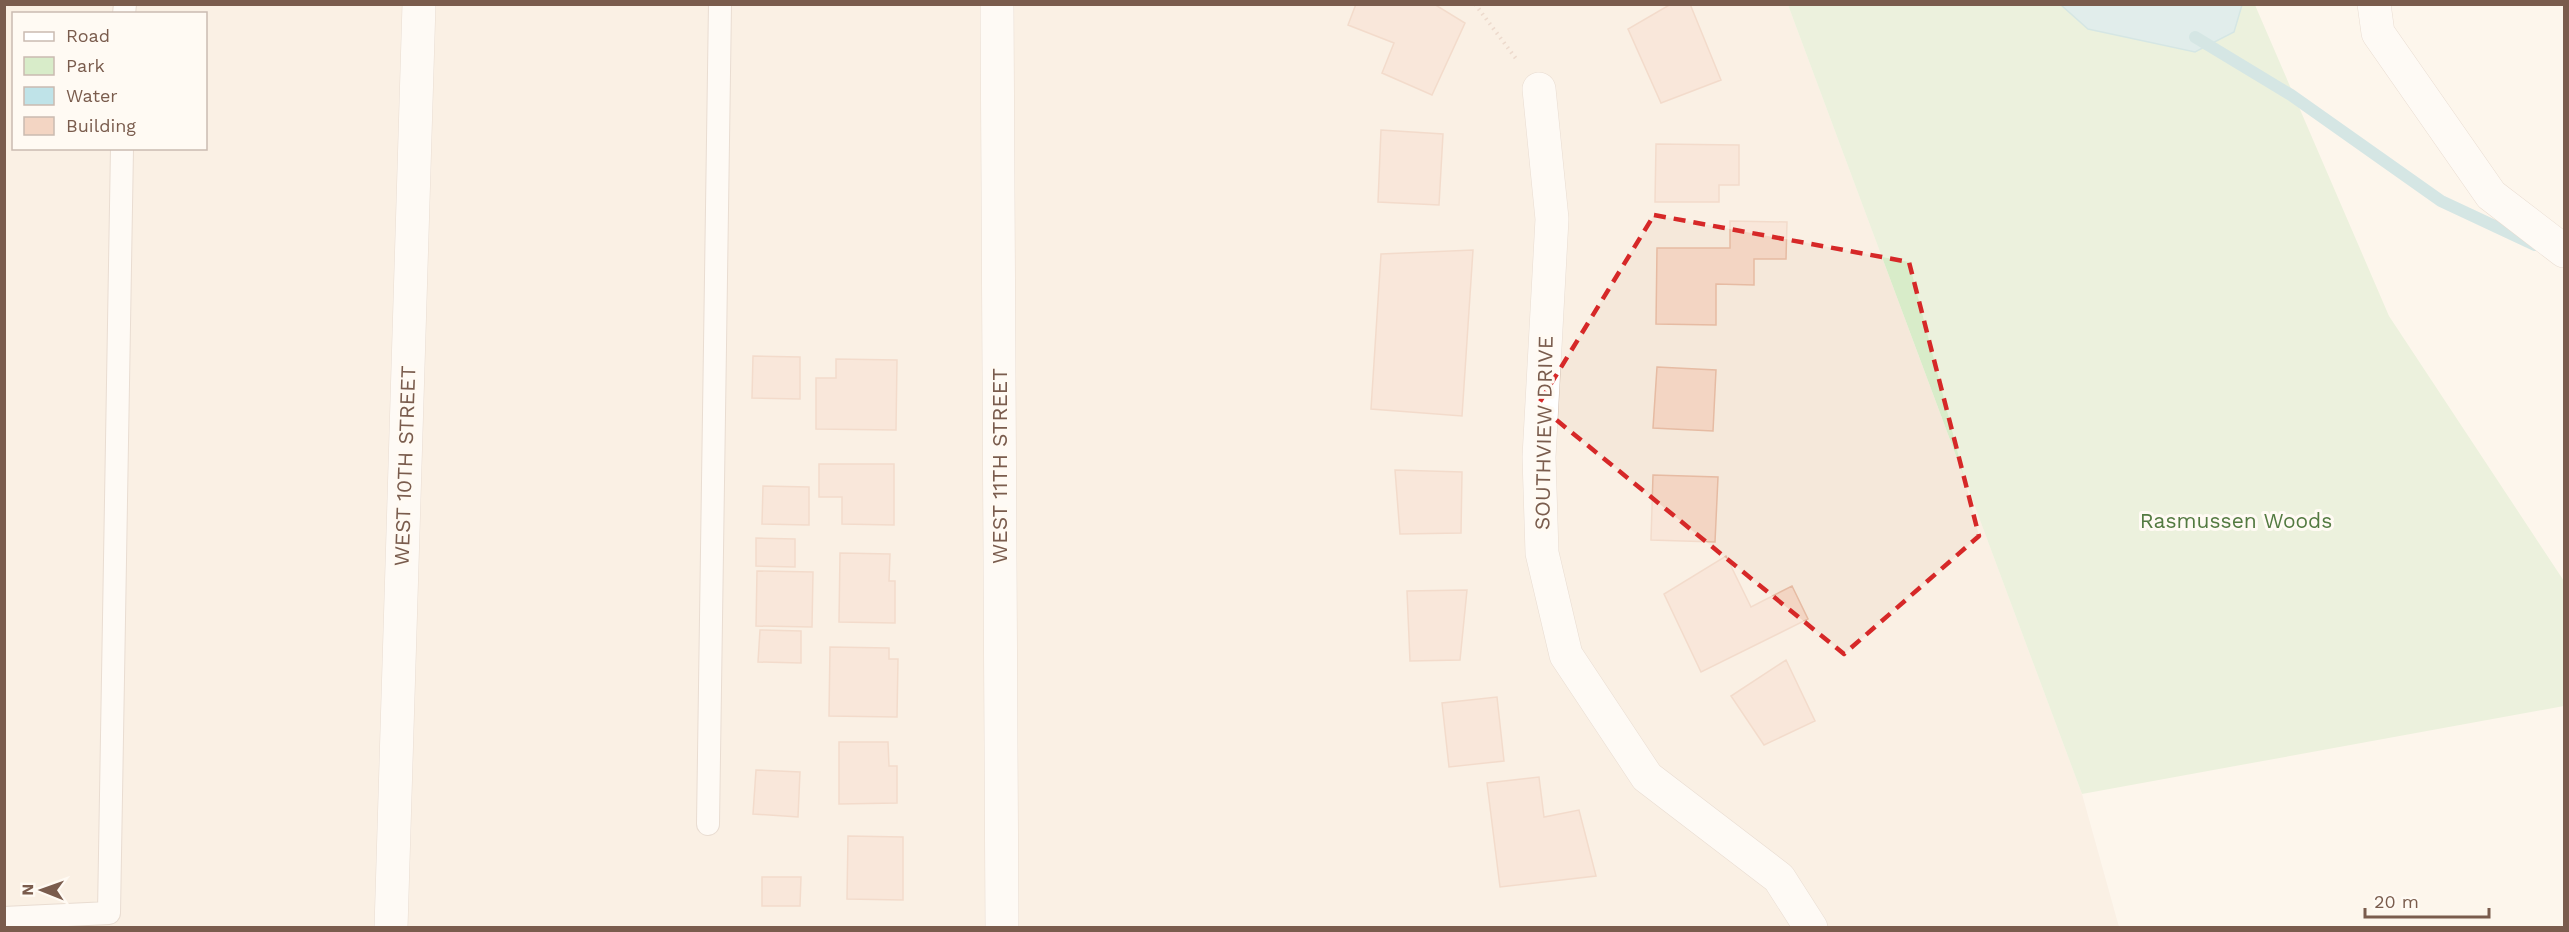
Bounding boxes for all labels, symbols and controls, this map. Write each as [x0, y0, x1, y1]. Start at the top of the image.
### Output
legend [12, 12, 207, 150]
text: Road [66, 25, 110, 46]
text: Park [66, 55, 105, 76]
text: Water [66, 85, 118, 106]
text: Building [66, 115, 136, 136]
street label: SOUTHVIEW DRIVE [1529, 336, 1558, 530]
street label: WEST 10TH STREET [389, 365, 421, 567]
street label: WEST 11TH STREET [987, 368, 1012, 564]
park label: Rasmussen Woods [2140, 508, 2332, 533]
north arrow [12, 860, 72, 920]
scale bar [2365, 881, 2490, 919]
text: N [18, 884, 37, 896]
text: 20 m [2374, 891, 2419, 912]

